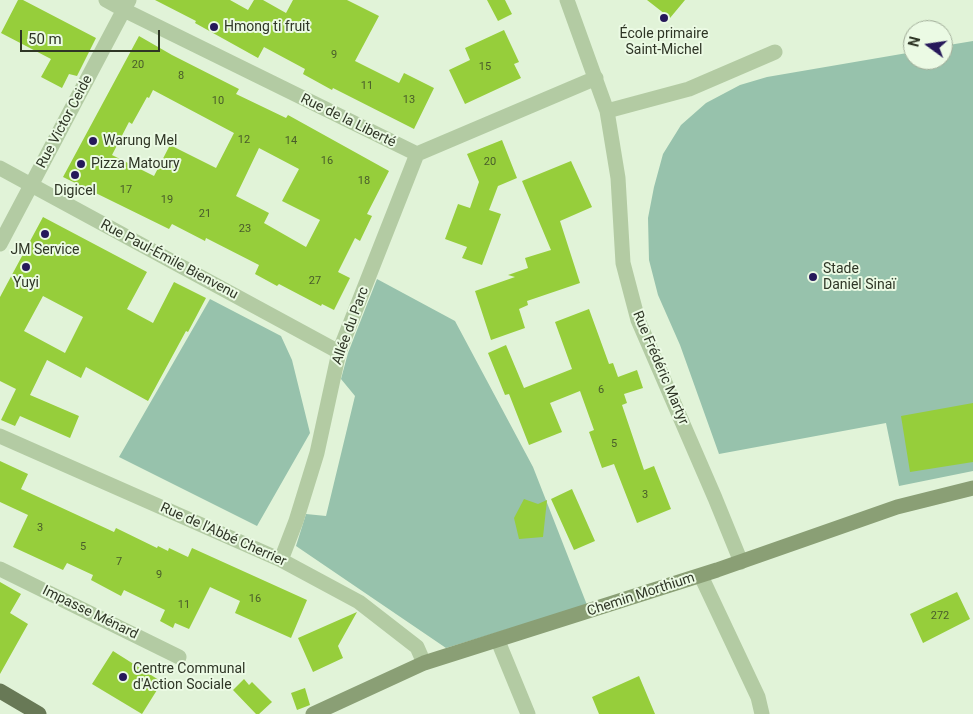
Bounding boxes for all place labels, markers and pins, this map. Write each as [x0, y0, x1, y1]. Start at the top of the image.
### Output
marker: École primaire Saint-Michel [658, 12, 670, 24]
place label: Hmong ti fruit [224, 19, 310, 35]
marker: Hmong ti fruit [208, 21, 220, 33]
place label: École primaire Saint-Michel [620, 26, 708, 58]
place label: Warung Mel [103, 133, 177, 149]
marker: Warung Mel [87, 135, 99, 147]
place label: Pizza Matoury [91, 156, 180, 172]
marker: Pizza Matoury [75, 158, 87, 170]
marker: Digicel [69, 169, 81, 181]
place label: Digicel [54, 183, 96, 199]
marker: JM Service [39, 228, 51, 240]
place label: JM Service [11, 242, 79, 258]
marker: Yuyi [20, 261, 32, 273]
place label: Stade Daniel Sinaï [823, 261, 896, 294]
marker: Stade Daniel Sinaï [807, 271, 819, 283]
place label: Yuyi [13, 275, 39, 291]
place label: Centre Communal d'Action Sociale [133, 661, 245, 694]
marker: Centre Communal d'Action Sociale [117, 671, 129, 683]

